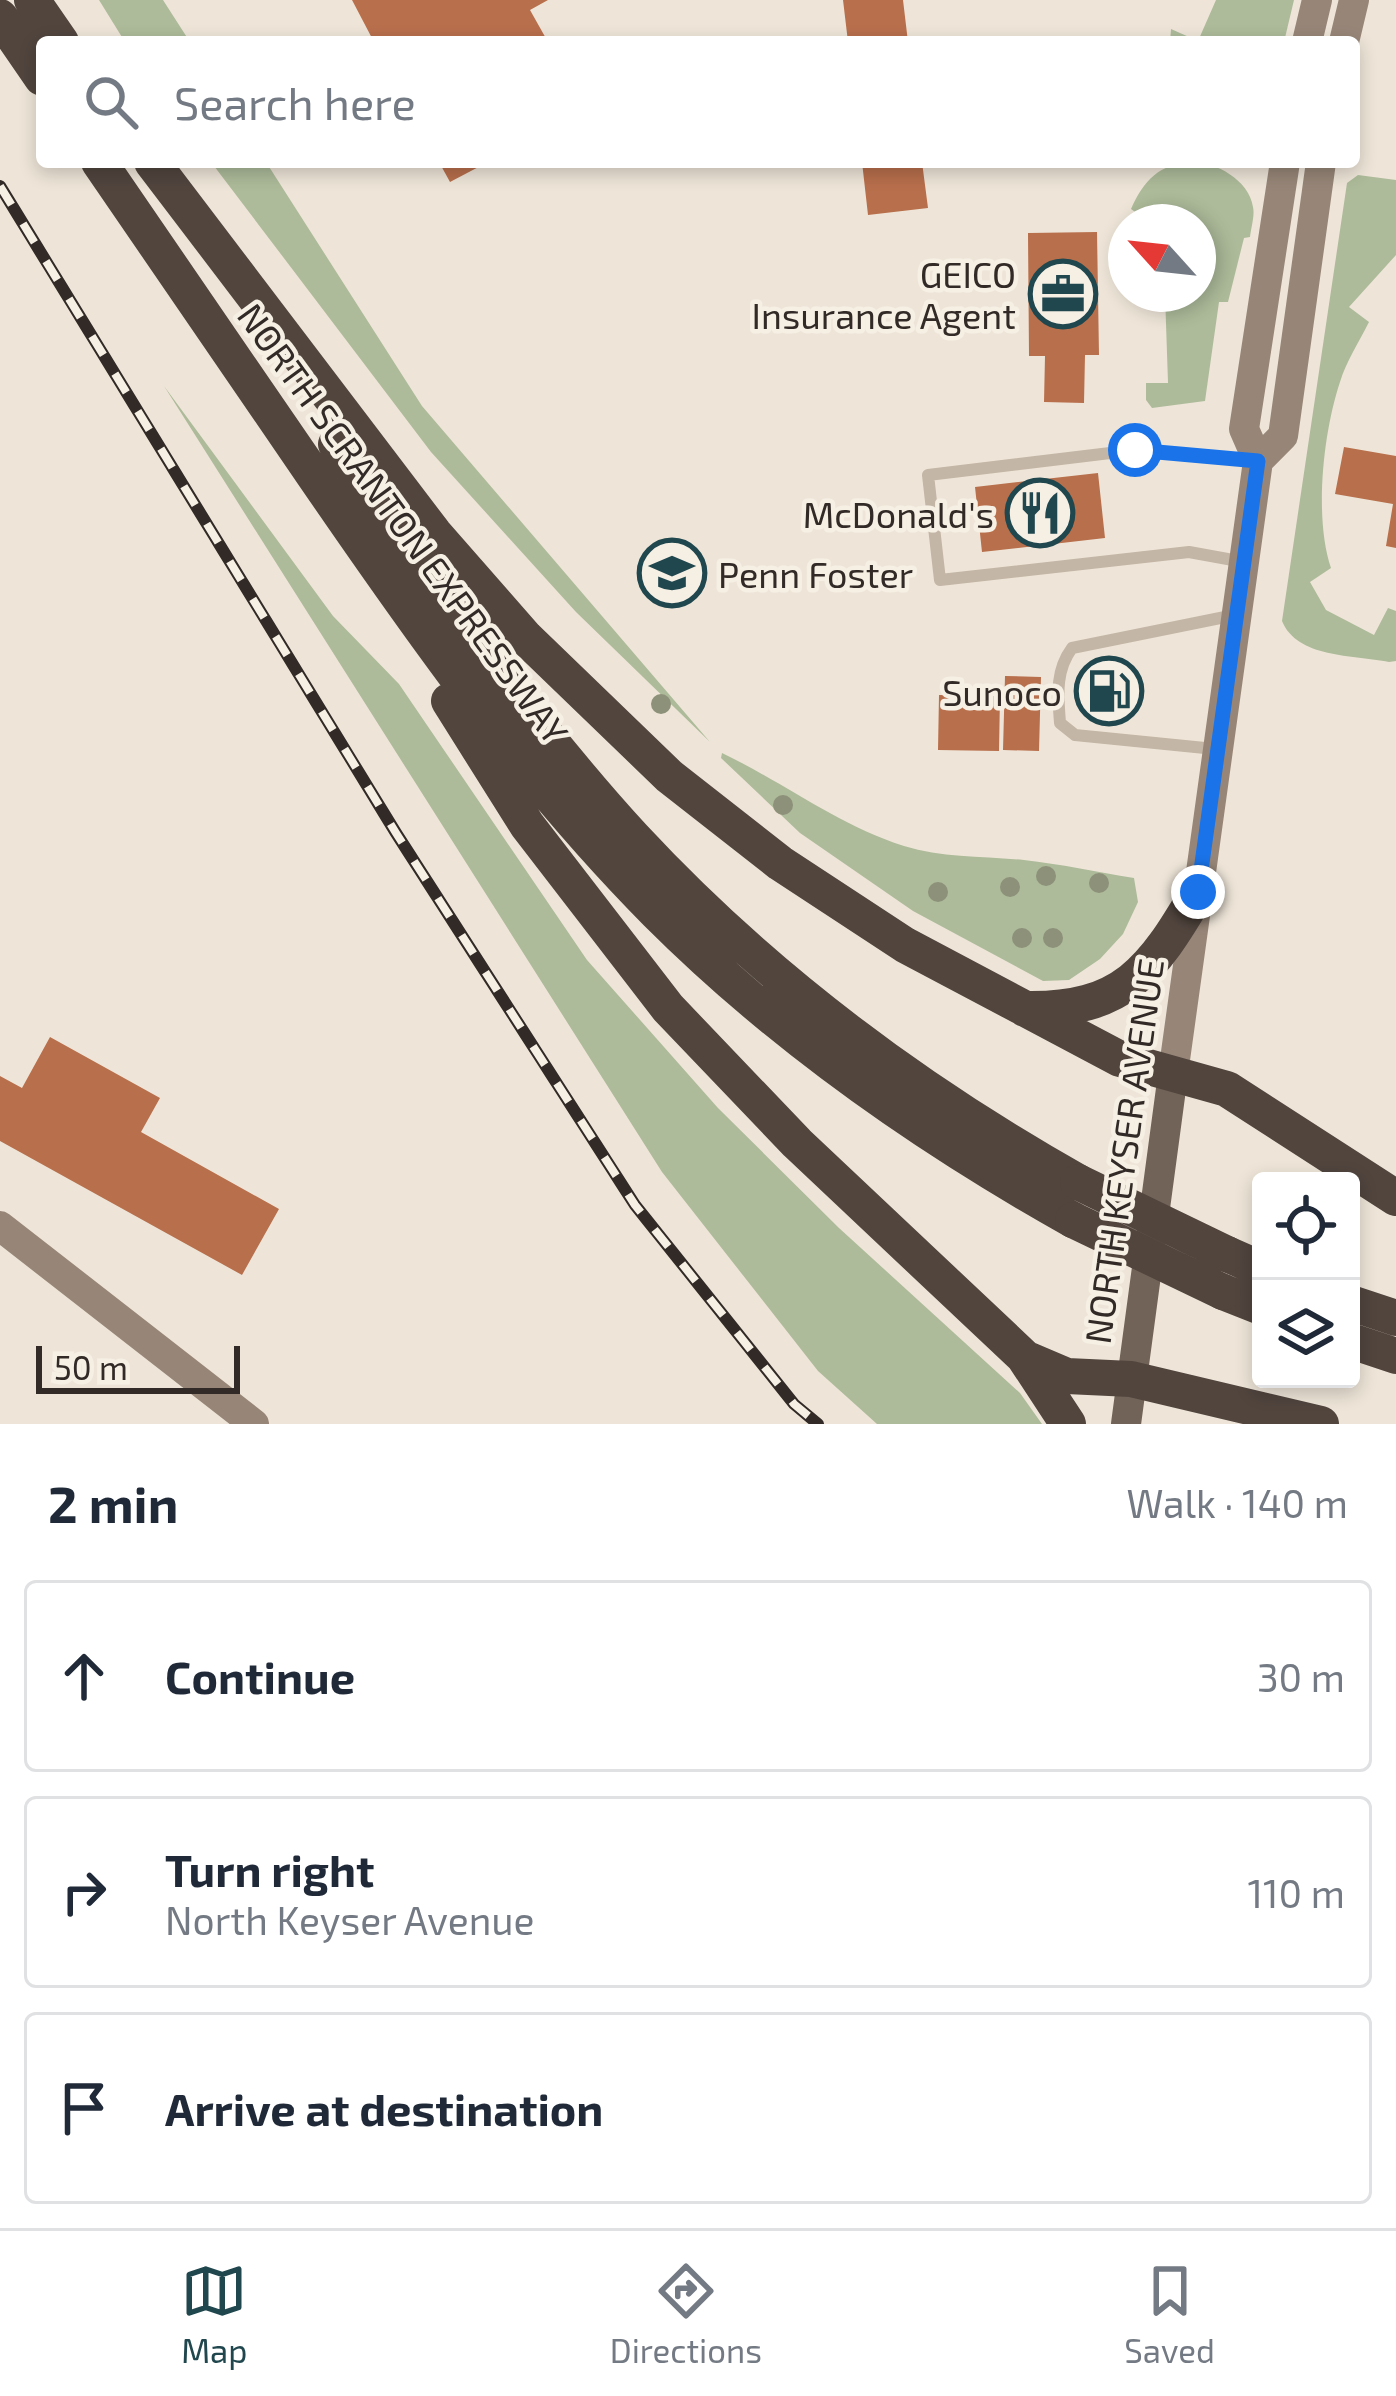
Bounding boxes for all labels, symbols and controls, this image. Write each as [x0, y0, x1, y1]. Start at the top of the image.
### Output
search box [36, 36, 1360, 168]
icon: search [78, 69, 144, 135]
text: Search here [174, 75, 416, 129]
north arrow [1108, 204, 1216, 312]
place label: GEICO Insurance Agent [752, 252, 1016, 336]
office icon: GEICO Insurance Agent [1028, 259, 1098, 329]
street label: NORTH SCRANTON EXPRESSWAY [230, 295, 578, 752]
route start [1108, 423, 1162, 477]
restaurant icon: McDonald's [1005, 478, 1075, 548]
place label: McDonald's [803, 492, 994, 535]
school or university icon: Penn Foster [637, 538, 707, 608]
place label: Penn Foster [718, 552, 913, 595]
fuel station icon: Sunoco [1074, 656, 1144, 726]
place label: Sunoco [942, 670, 1062, 713]
route end [1171, 865, 1225, 919]
street label: NORTH KEYSER AVENUE [1075, 956, 1171, 1346]
map controls [1252, 1172, 1360, 1388]
button: locate [1252, 1172, 1360, 1280]
button: layers [1252, 1280, 1360, 1388]
scale bar [36, 1340, 240, 1393]
text: 50 m [54, 1347, 128, 1387]
text: 2 min [48, 1472, 178, 1533]
text: Walk · 140 m [1127, 1479, 1348, 1526]
icon: ahead [51, 1643, 117, 1709]
text: Continue [165, 1649, 355, 1703]
text: 30 m [1257, 1653, 1345, 1700]
text: Turn right [165, 1842, 374, 1896]
icon: right [51, 1859, 117, 1925]
text: 110 m [1248, 1869, 1345, 1916]
text: North Keyser Avenue [165, 1896, 535, 1943]
icon: arrive [51, 2075, 117, 2141]
text: Arrive at destination [165, 2081, 603, 2135]
tab: Map [181, 2258, 247, 2370]
tab: Directions [610, 2258, 762, 2370]
tab: Saved [1124, 2258, 1215, 2370]

